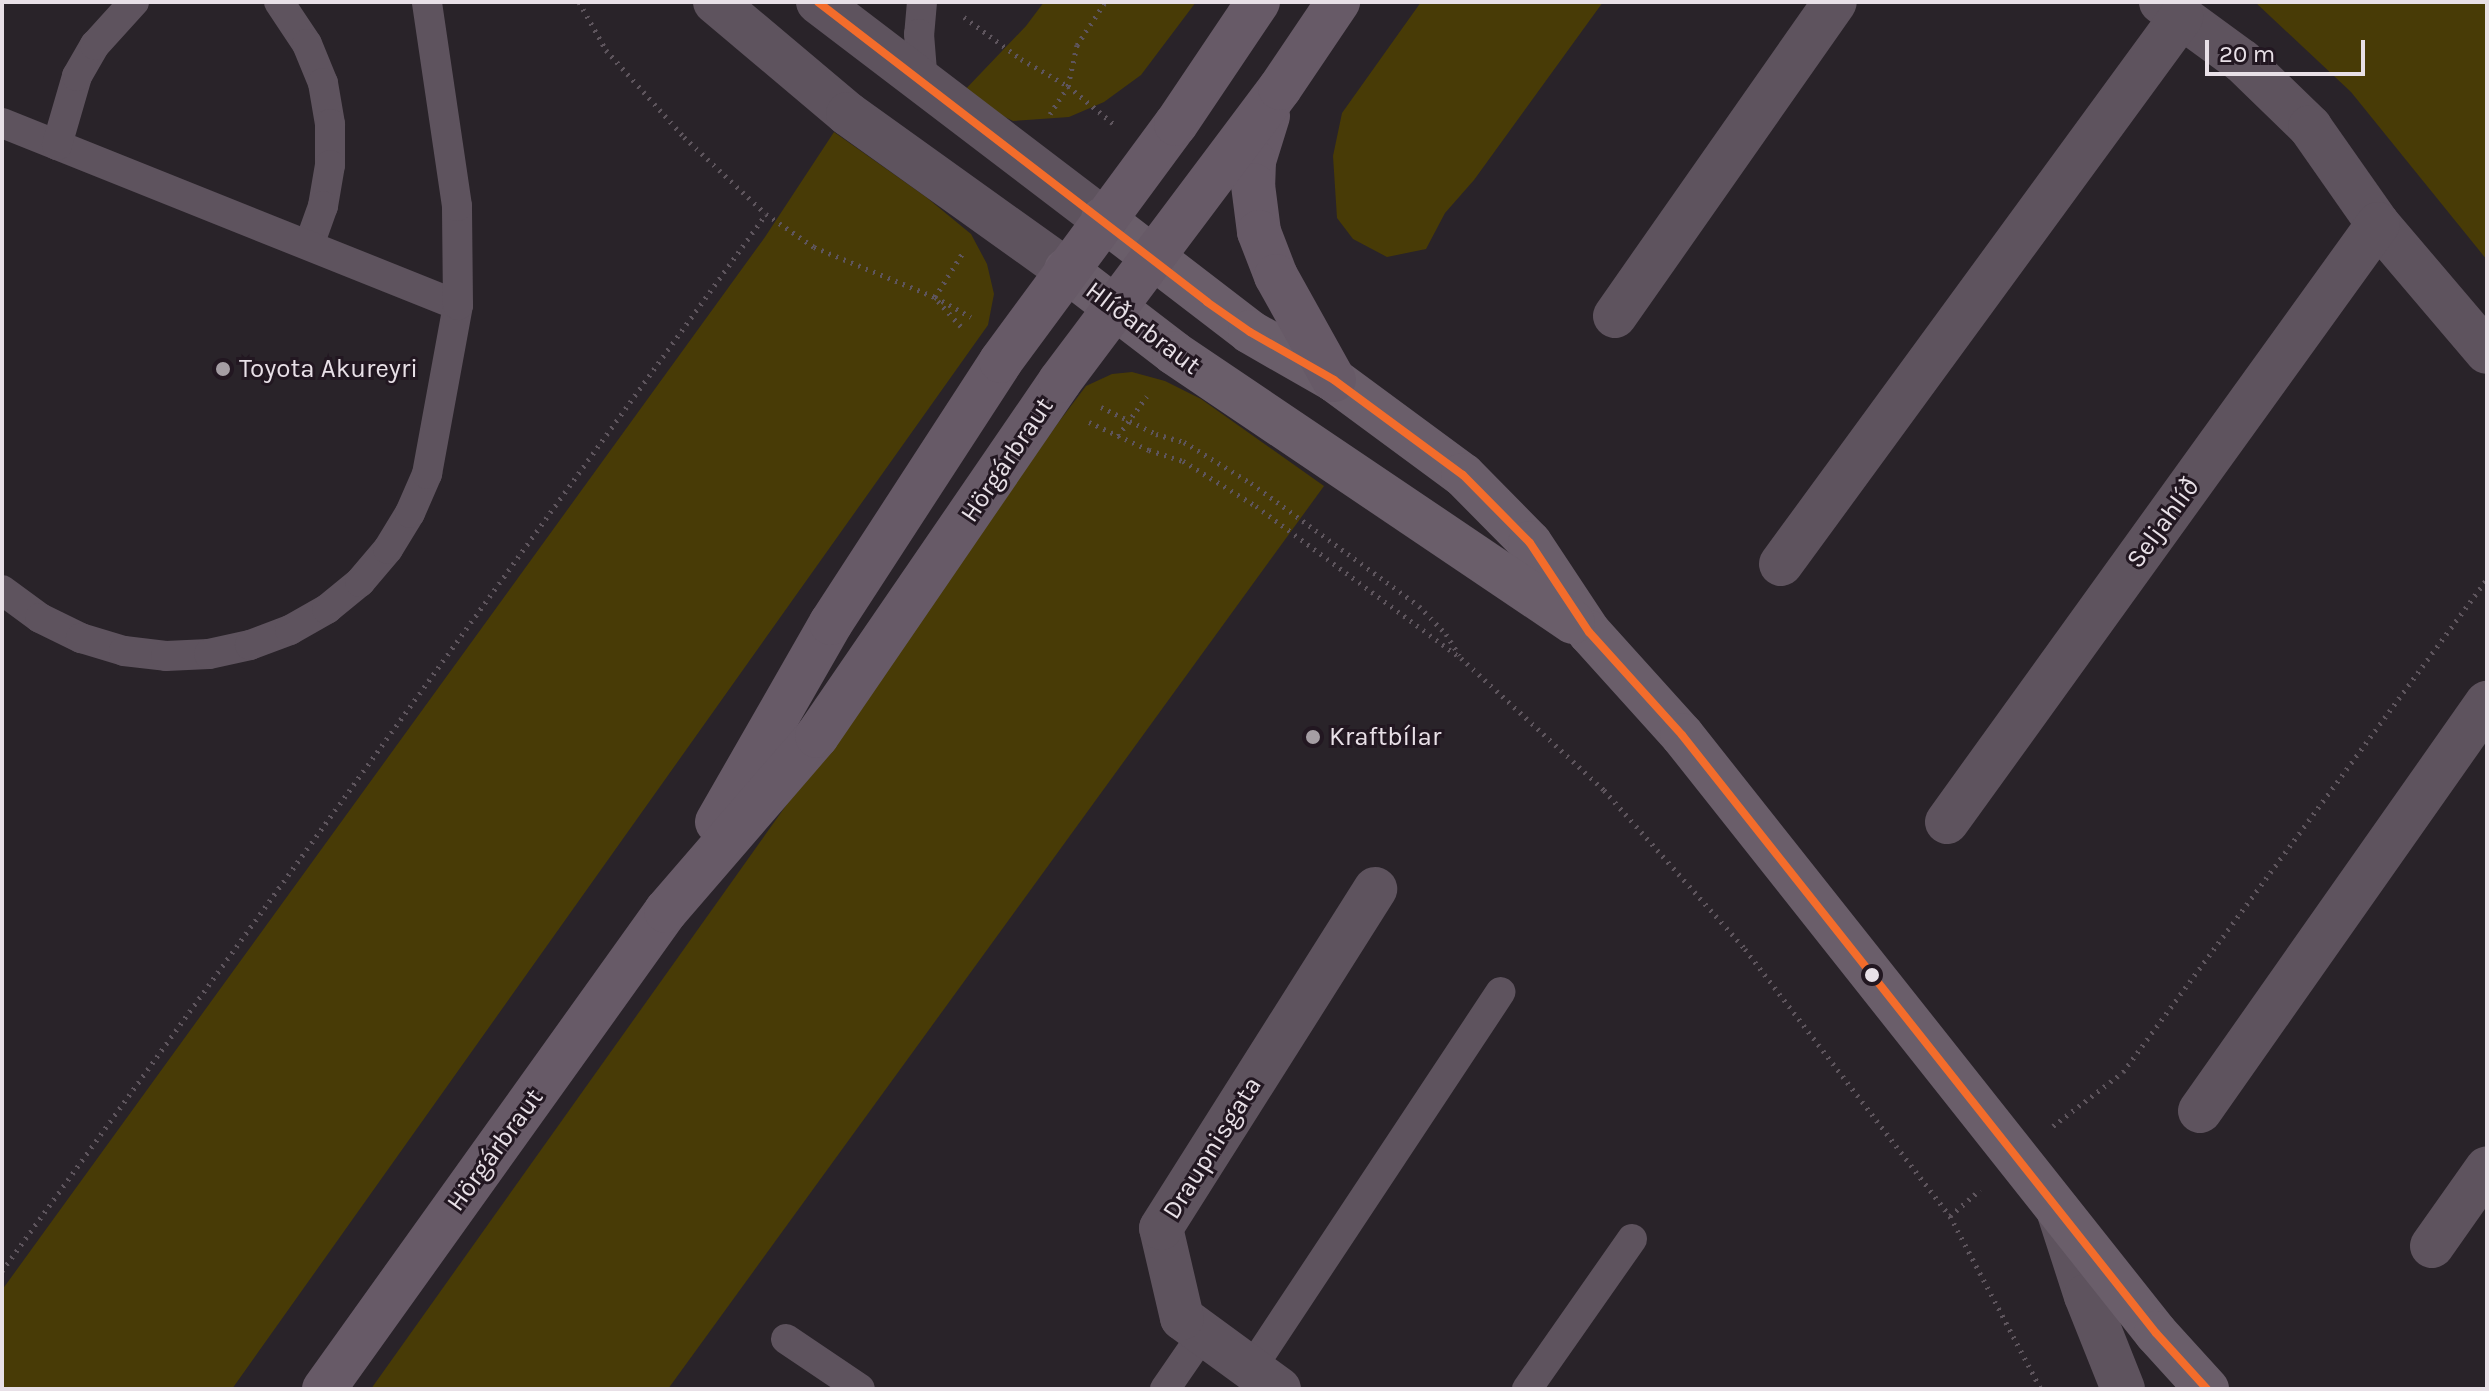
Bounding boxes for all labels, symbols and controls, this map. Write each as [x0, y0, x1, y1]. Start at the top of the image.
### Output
scale bar [2209, 24, 2369, 74]
text: 20 m [2219, 40, 2275, 68]
street label: Hlíðarbraut [1080, 275, 1206, 381]
place label: Toyota Akureyri [239, 353, 418, 385]
marker: Toyota Akureyri [214, 360, 232, 378]
street label: Hörgárbraut [954, 392, 1060, 528]
street label: Seljahlíð [2120, 472, 2206, 574]
place label: Kraftbílar [1329, 721, 1441, 753]
marker: Kraftbílar [1304, 728, 1322, 746]
unlabelled marker [1864, 967, 1880, 983]
street label: Draupnisgata [1156, 1071, 1268, 1225]
street label: Hörgárbraut [440, 1083, 550, 1217]

